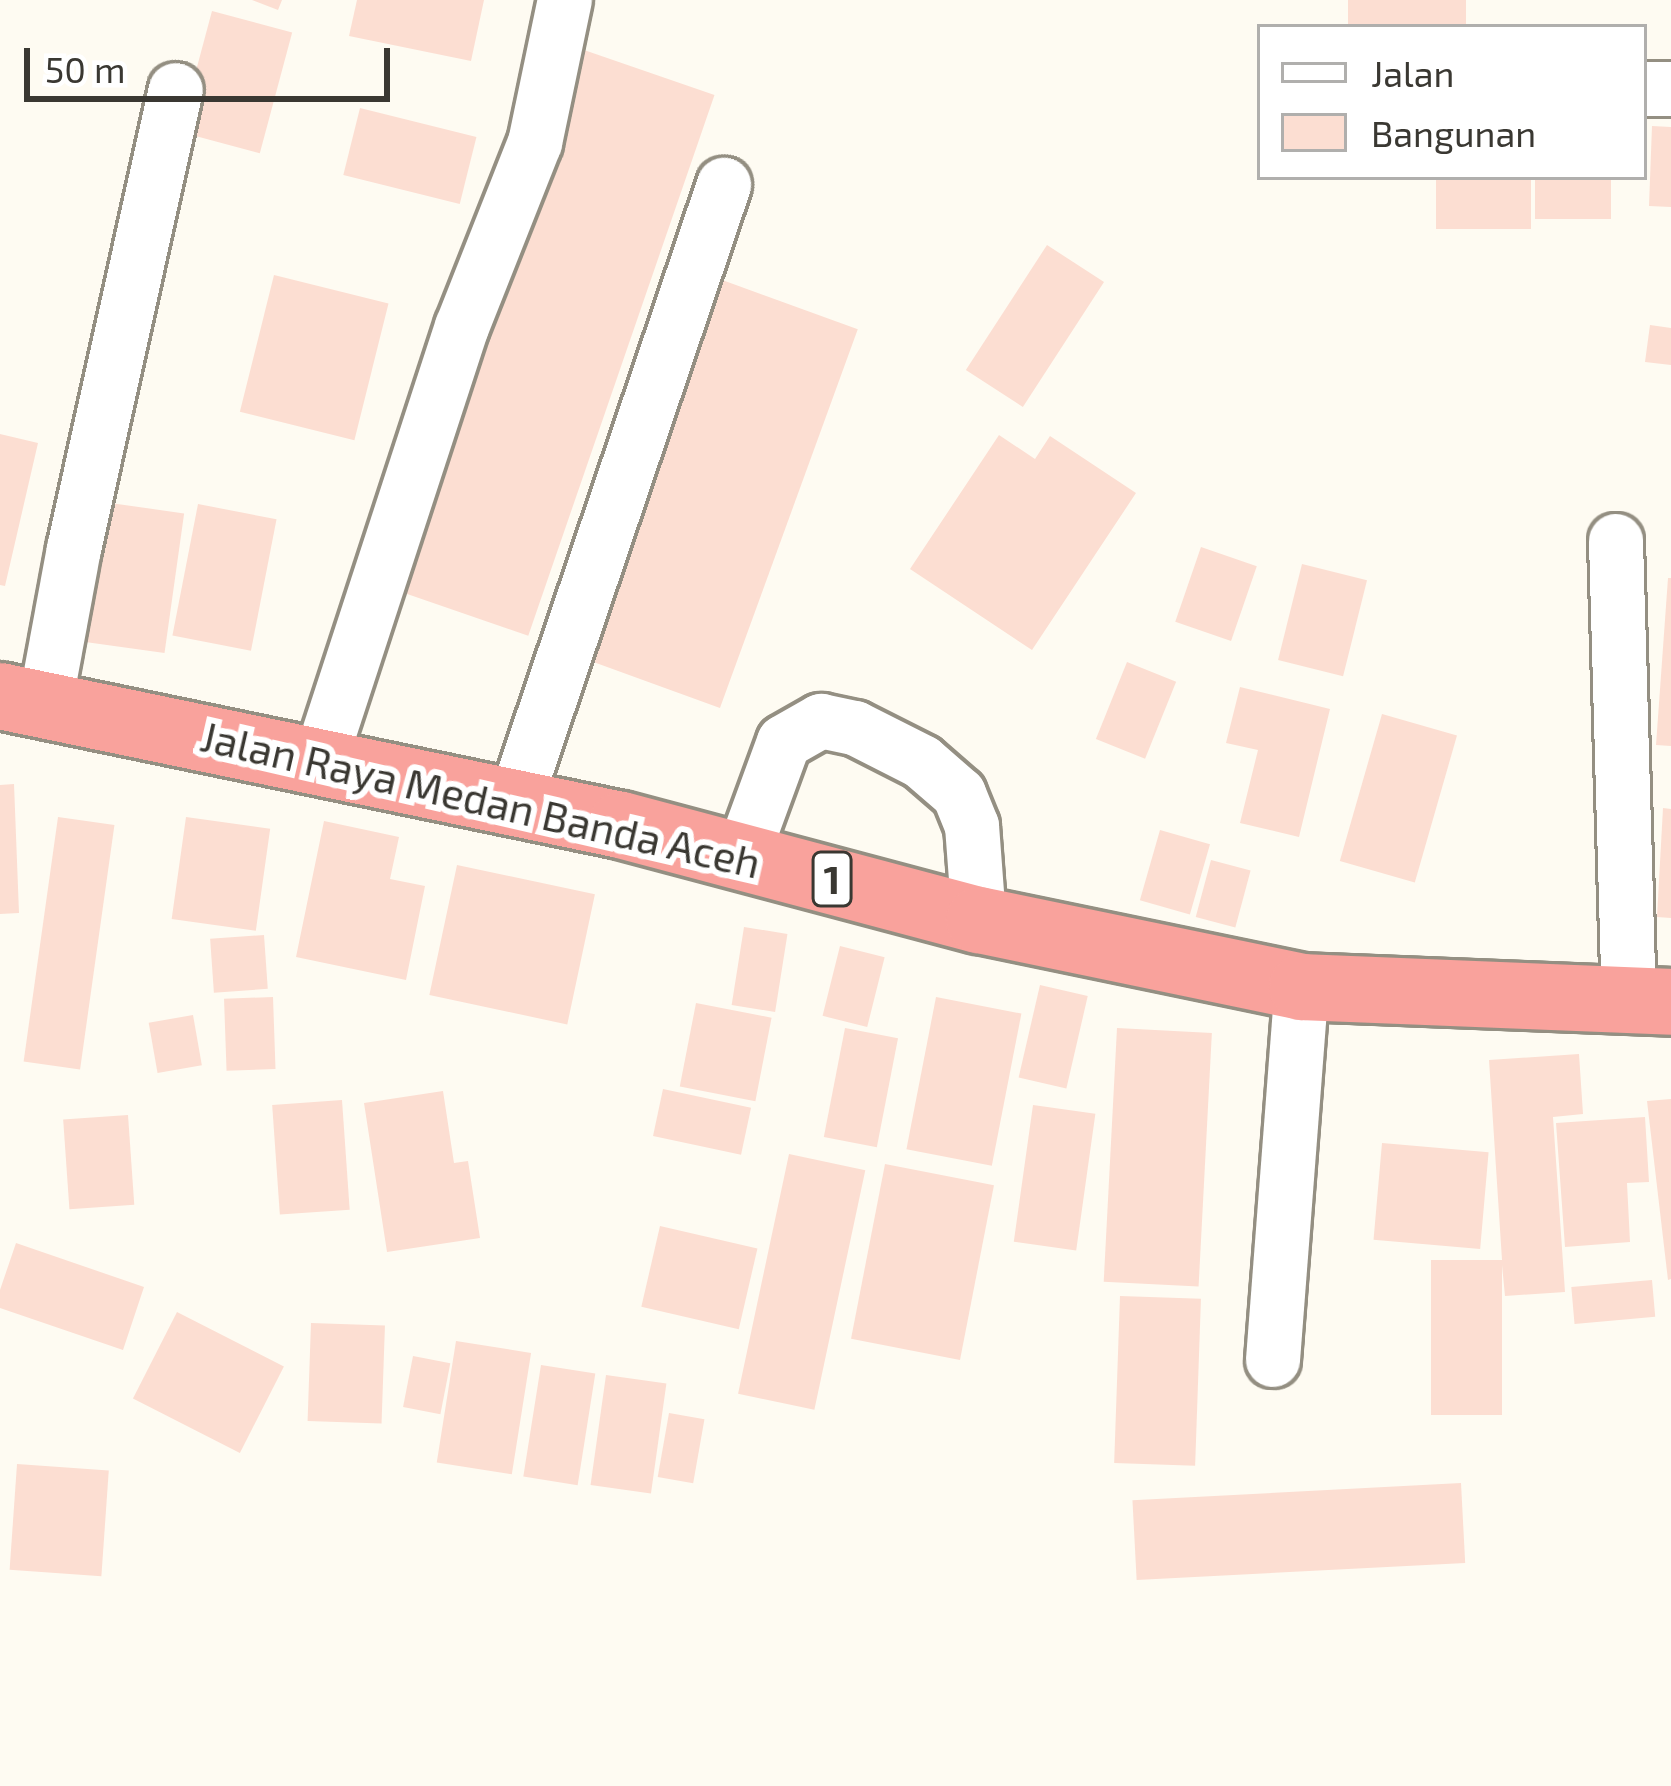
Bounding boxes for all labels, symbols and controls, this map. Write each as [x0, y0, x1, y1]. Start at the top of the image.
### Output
scale bar [30, 24, 396, 98]
legend [1257, 24, 1647, 180]
text: 50 m [45, 47, 126, 90]
text: Jalan [1371, 51, 1454, 94]
text: Bangunan [1371, 111, 1536, 154]
street label: Jalan Raya Medan Banda Aceh [196, 709, 766, 887]
road number: 1 [811, 846, 853, 912]

